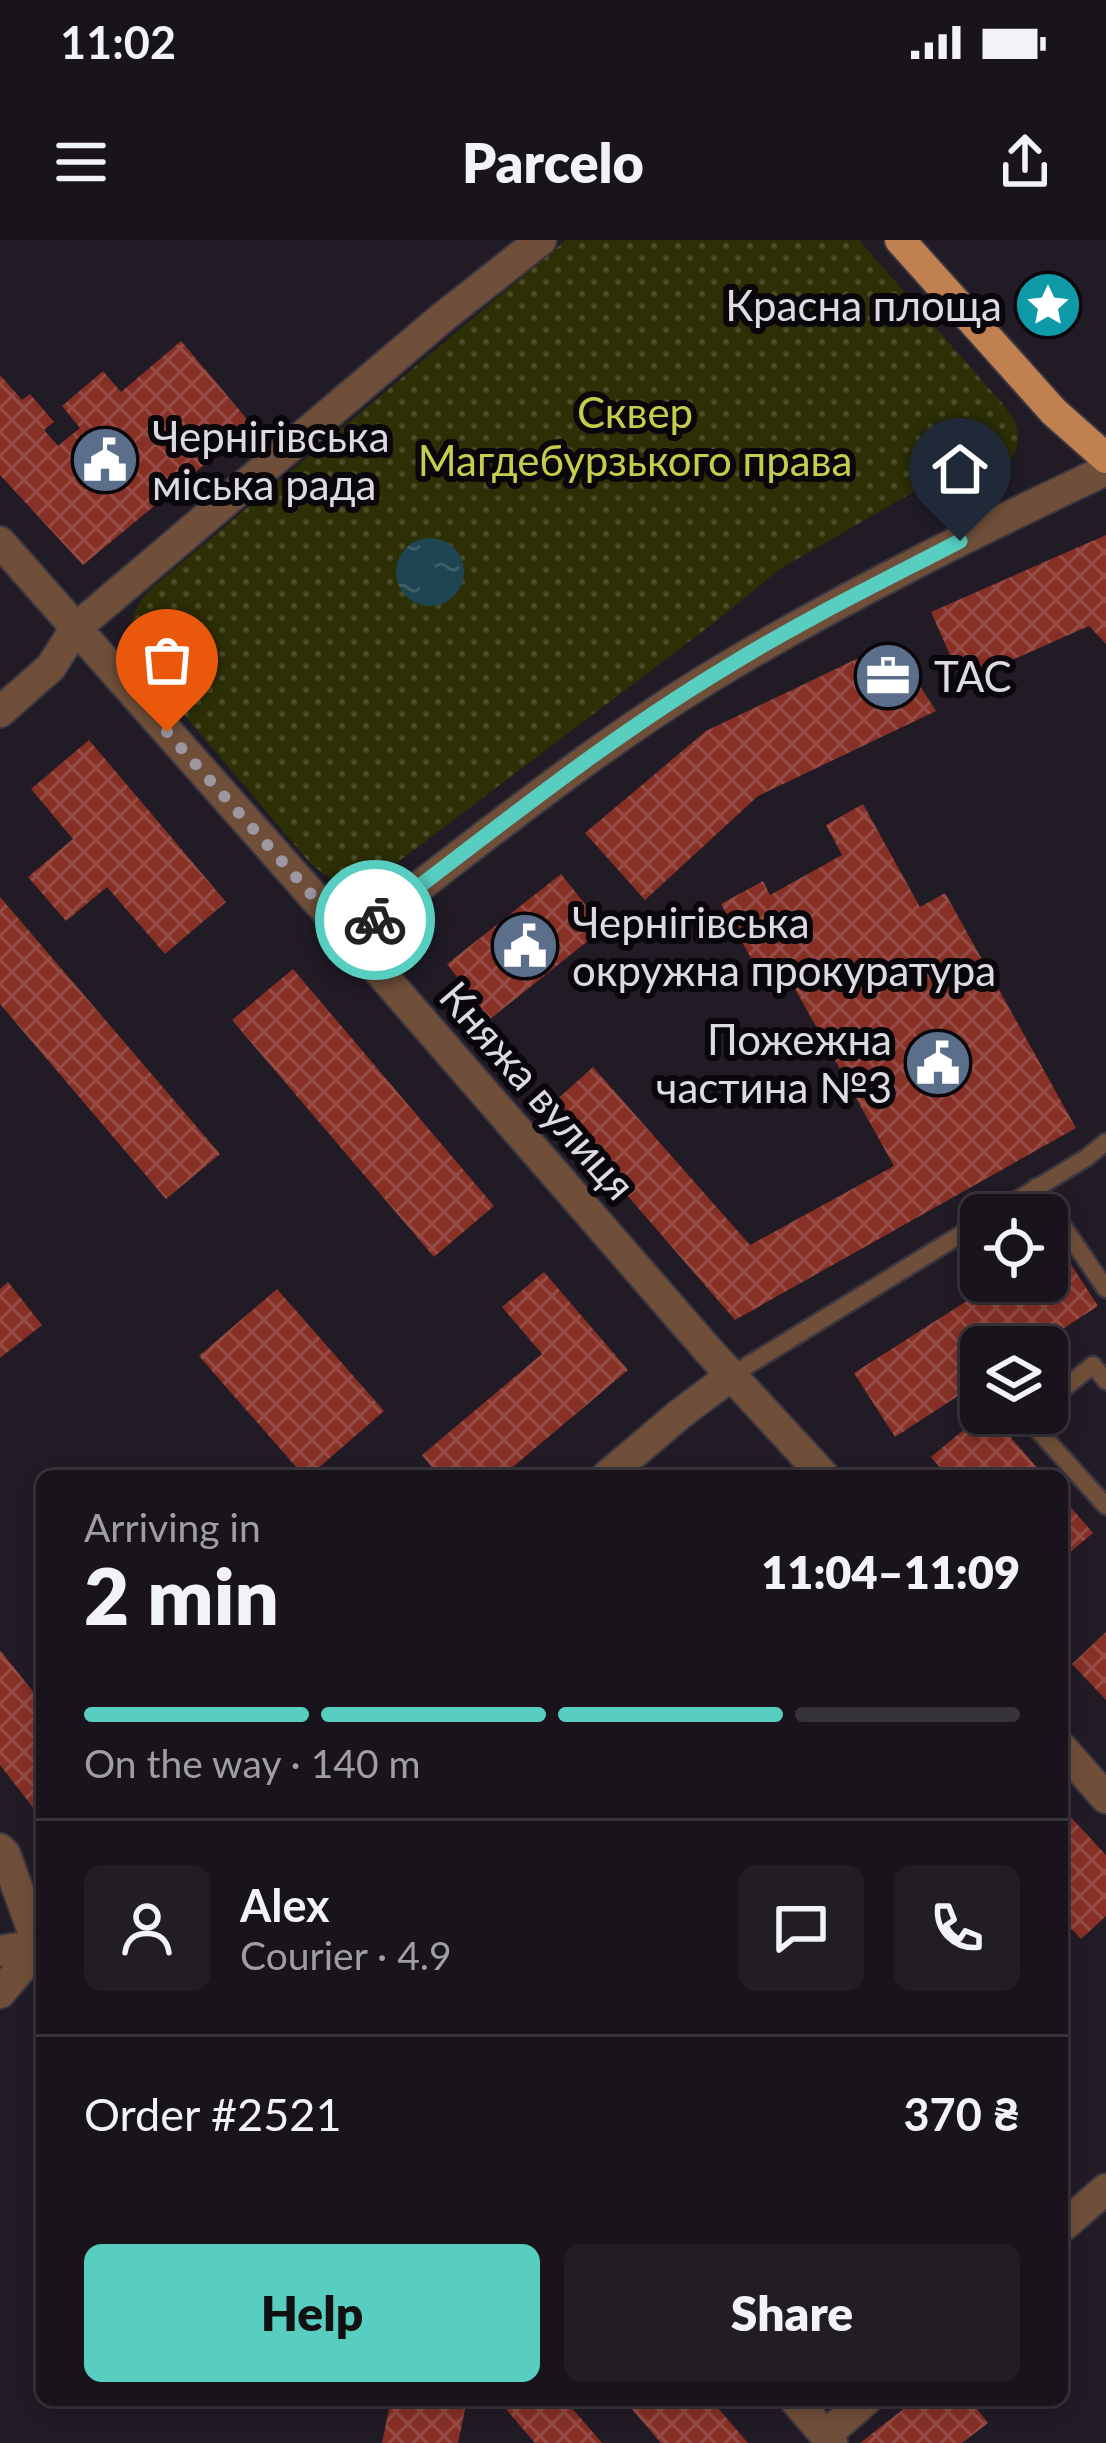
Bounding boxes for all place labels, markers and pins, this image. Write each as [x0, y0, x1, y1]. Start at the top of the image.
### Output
place icon: Красна площа [1013, 270, 1083, 340]
place label: Красна площа [725, 280, 1002, 330]
place label: Чернігівська міська рада [152, 411, 390, 509]
pin [909, 418, 1011, 541]
public building icon: Чернігівська міська рада [70, 425, 140, 495]
pin [116, 609, 218, 732]
office icon: ТАС [853, 641, 923, 711]
place label: ТАС [934, 651, 1012, 701]
place label: Чернігівська окружна прокуратура [572, 897, 996, 995]
public building icon: Чернігівська окружна прокуратура [490, 911, 560, 981]
place label: Пожежна частина №3 [656, 1014, 892, 1112]
public building icon: Пожежна частина №3 [903, 1028, 973, 1098]

